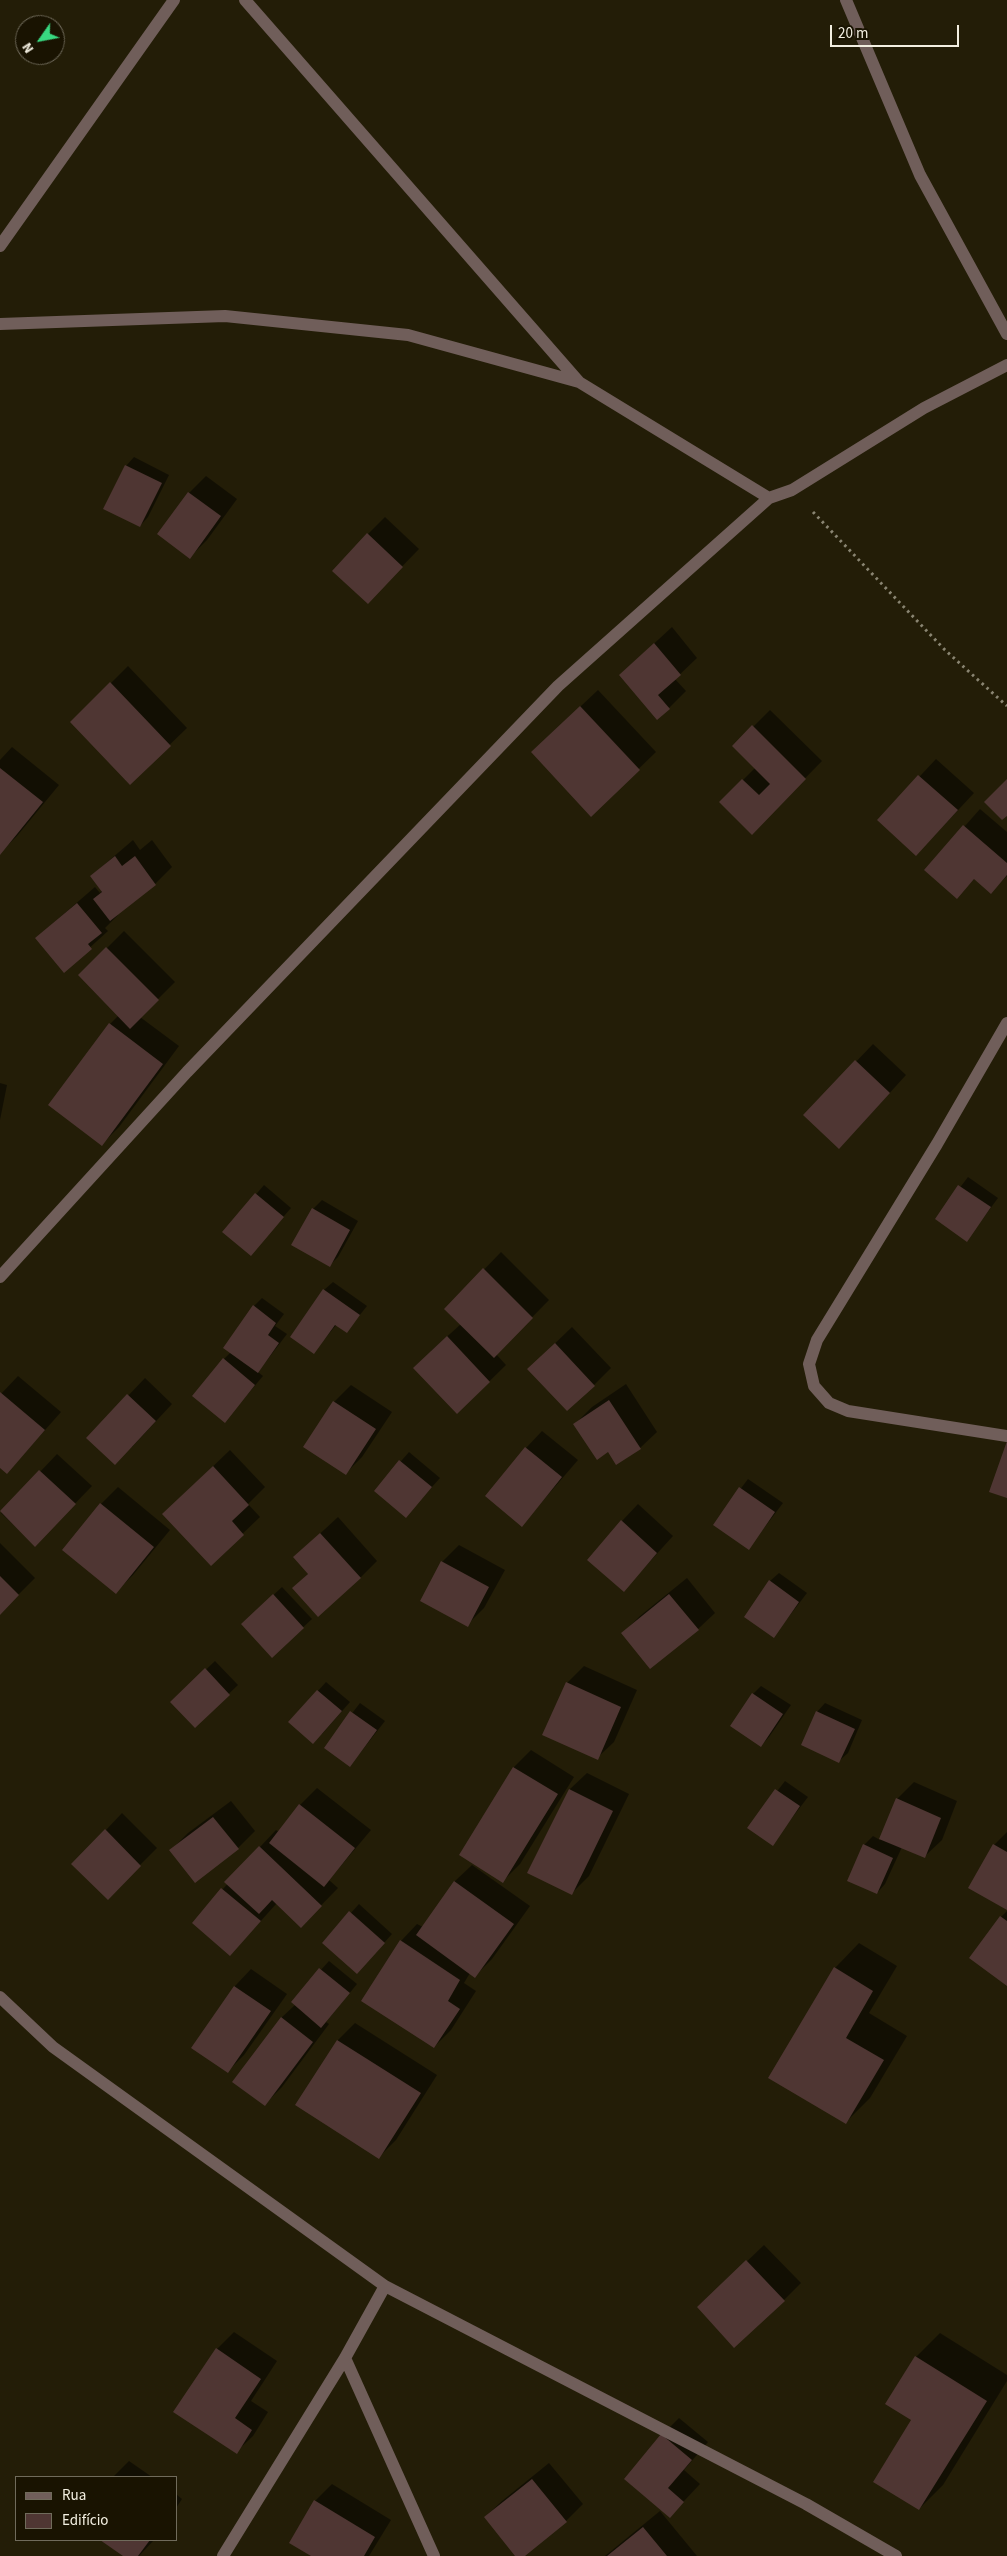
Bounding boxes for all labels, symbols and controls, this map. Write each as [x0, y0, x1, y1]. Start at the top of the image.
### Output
north arrow [15, 15, 65, 65]
scale bar [832, 15, 961, 47]
text: 20 m [838, 23, 868, 44]
text: N [17, 38, 39, 57]
legend [15, 2476, 178, 2541]
text: Rua [62, 2485, 86, 2506]
text: Edifício [62, 2510, 109, 2531]

